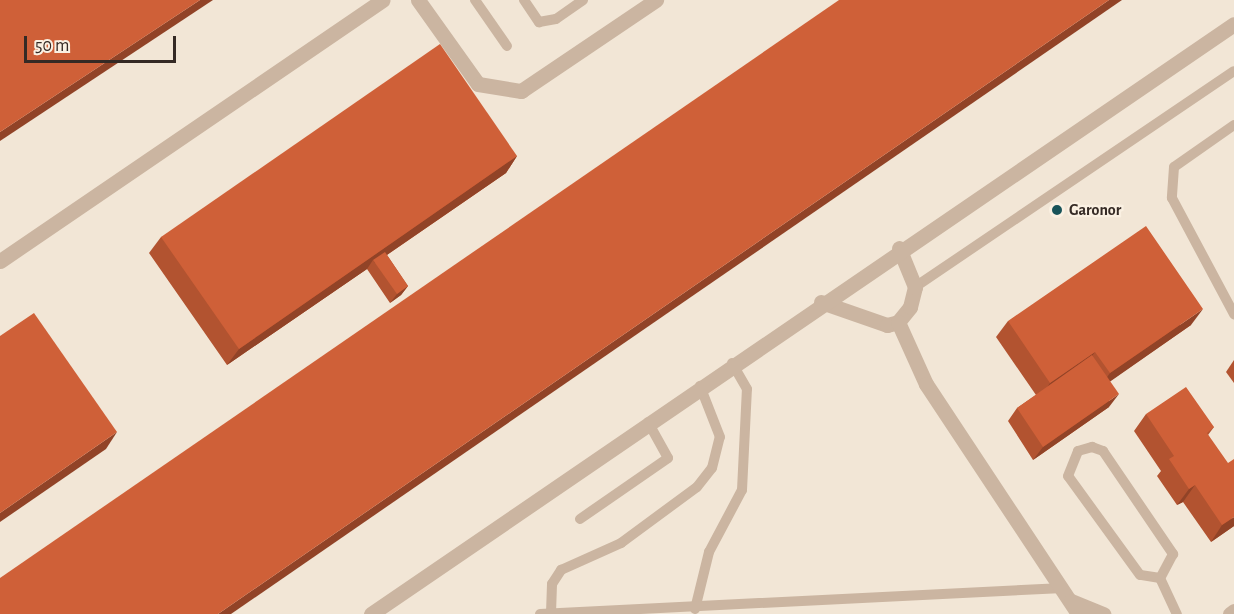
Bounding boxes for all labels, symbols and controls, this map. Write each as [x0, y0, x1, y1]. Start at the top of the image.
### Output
scale bar [27, 24, 178, 62]
text: 50 m [35, 37, 69, 55]
place label: Garonor [1069, 200, 1121, 220]
marker: Garonor [1050, 203, 1064, 217]

